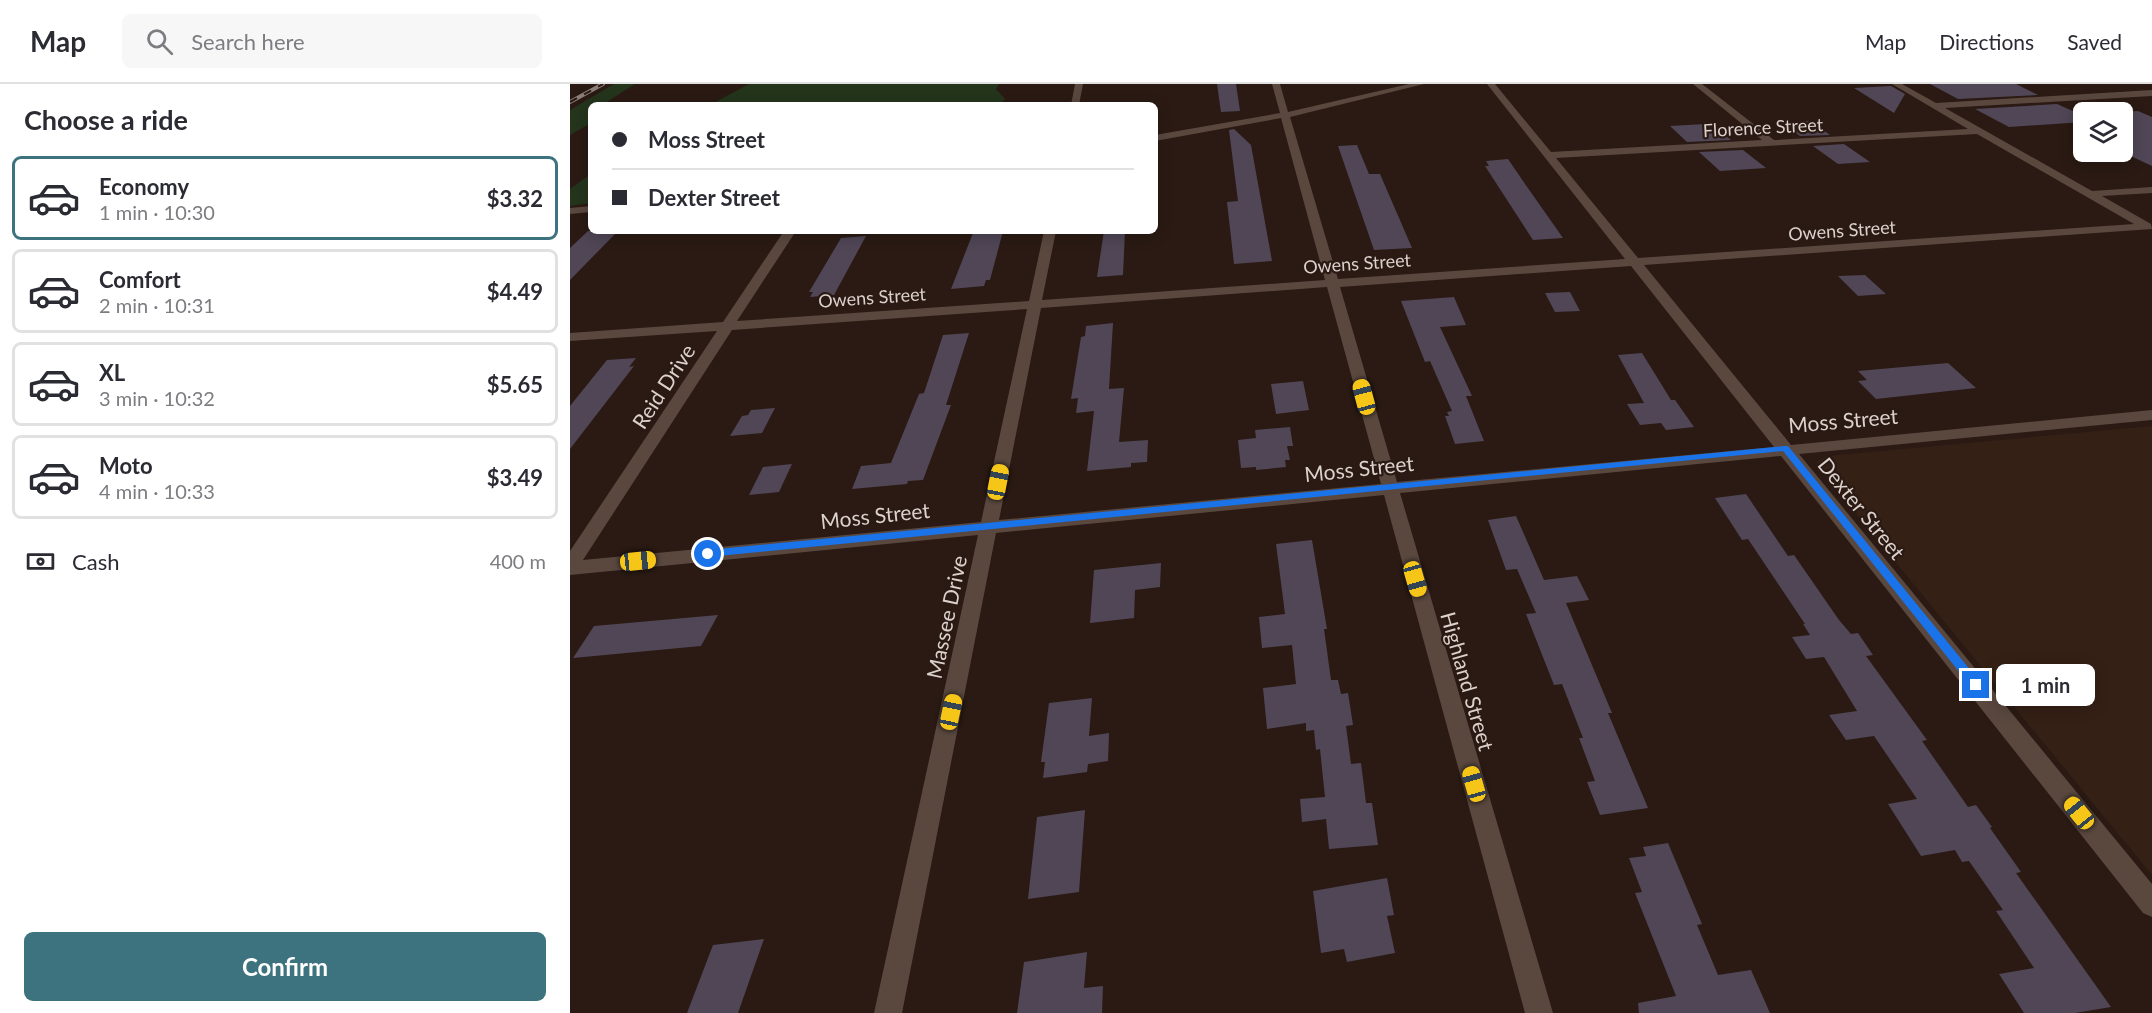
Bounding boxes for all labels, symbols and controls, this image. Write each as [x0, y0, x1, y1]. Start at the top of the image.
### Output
search box [122, 14, 542, 68]
text: Map [30, 24, 86, 58]
icon: search [143, 25, 176, 58]
text: Search here [191, 28, 305, 55]
text: Map [1865, 29, 1906, 54]
text: Directions [1939, 29, 2034, 54]
text: Saved [2067, 29, 2122, 54]
map controls [2073, 102, 2133, 162]
button: layers [2073, 102, 2133, 162]
text: Choose a ride [24, 103, 188, 136]
street label: Florence Street [1702, 113, 1824, 141]
text: Moss Street [648, 126, 765, 153]
icon: car [27, 171, 81, 225]
text: Economy [99, 173, 189, 200]
text: Dexter Street [648, 184, 780, 211]
text: $3.32 [487, 185, 543, 212]
text: 1 min · 10:30 [99, 200, 215, 224]
street label: Owens Street [1787, 215, 1897, 245]
street label: Owens Street [1302, 248, 1412, 278]
icon: car [27, 264, 81, 318]
text: Comfort [99, 266, 181, 293]
text: $4.49 [487, 278, 543, 305]
street label: Owens Street [817, 282, 927, 312]
text: 2 min · 10:31 [99, 293, 215, 317]
street label: Reid Drive [626, 339, 700, 433]
icon: car [27, 357, 81, 411]
text: XL [99, 359, 125, 386]
text: $5.65 [487, 371, 543, 398]
car [1351, 377, 1377, 417]
text: 3 min · 10:32 [99, 386, 215, 410]
street label: Moss Street [1787, 403, 1899, 437]
icon: car [27, 450, 81, 504]
street label: Moss Street [1303, 450, 1415, 486]
text: Moto [99, 452, 153, 479]
street label: Dexter Street [1813, 452, 1911, 564]
car [986, 463, 1010, 501]
text: $3.49 [487, 464, 543, 491]
text: 4 min · 10:33 [99, 479, 215, 503]
street label: Moss Street [819, 497, 931, 533]
route start [694, 540, 721, 567]
icon: cash [24, 545, 57, 578]
text: Cash [72, 548, 119, 575]
text: 400 m [490, 549, 546, 573]
car [619, 550, 657, 572]
street label: Massee Drive [921, 553, 971, 681]
car [1401, 559, 1429, 599]
street label: Highland Street [1436, 609, 1500, 754]
callout: 1 min [1997, 664, 2096, 706]
route end [1962, 671, 1989, 698]
text: 1 min [2021, 673, 2070, 697]
car [938, 693, 964, 731]
car [1460, 764, 1488, 804]
car [2061, 793, 2097, 833]
button: Confirm [24, 932, 546, 1001]

